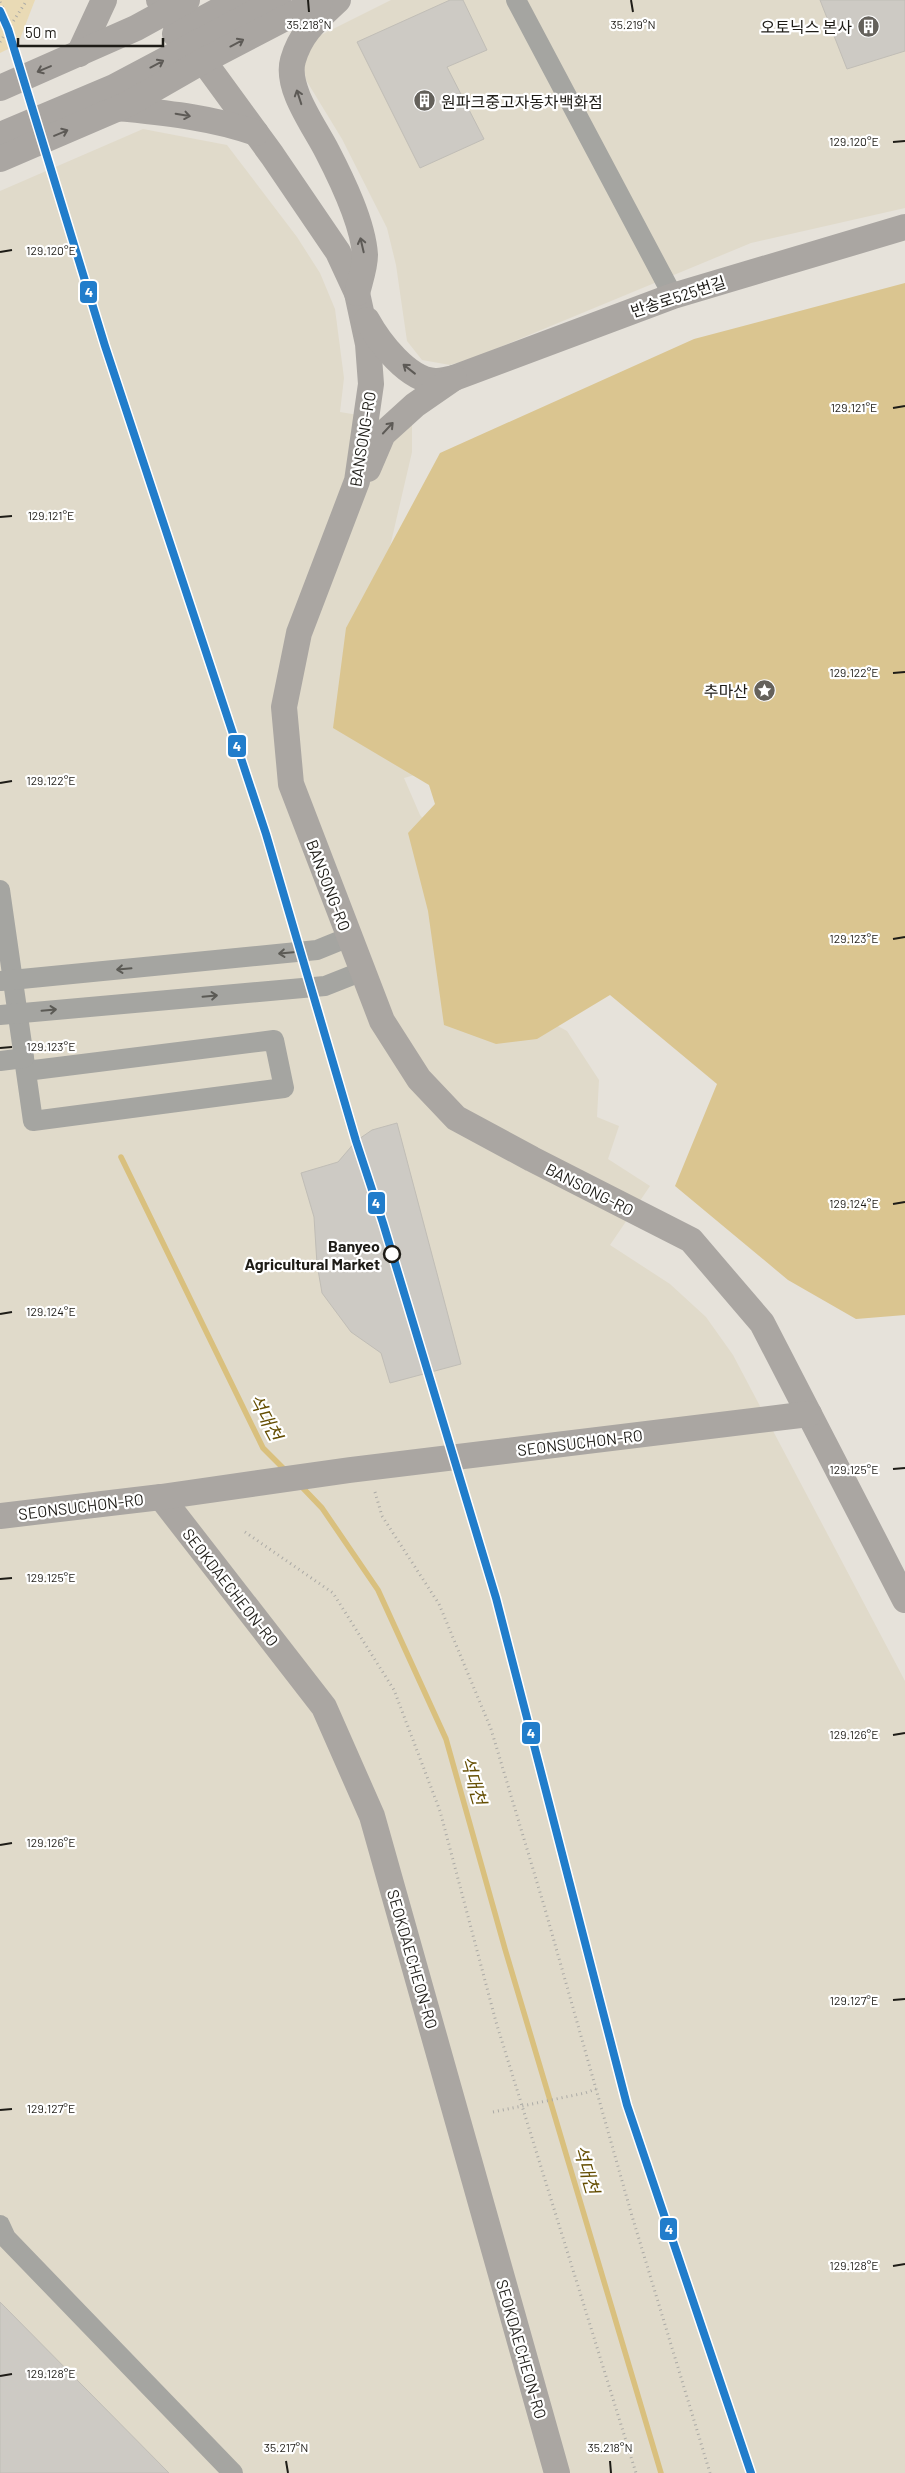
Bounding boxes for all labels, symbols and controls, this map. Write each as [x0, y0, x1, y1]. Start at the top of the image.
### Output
building icon: 오토닉스 본사 [856, 14, 880, 38]
scale bar [18, 15, 162, 47]
text: 35.218°N [286, 17, 332, 31]
text: 35.219°N [610, 17, 656, 31]
place label: 오토닉스 본사 [760, 17, 852, 36]
text: 50 m [25, 23, 57, 41]
one-way arrow [229, 38, 244, 48]
one-way arrow [149, 59, 164, 68]
one-way arrow [37, 65, 52, 75]
one-way arrow [293, 89, 303, 105]
building icon: 원파크중고자동차백화점 [413, 89, 437, 113]
place label: 원파크중고자동차백화점 [441, 92, 603, 111]
one-way arrow [175, 111, 191, 121]
one-way arrow [53, 127, 68, 137]
text: 129.120°E [829, 134, 879, 148]
one-way arrow [357, 237, 366, 253]
text: 129.120°E [26, 243, 76, 257]
street label: 반송로525번길 [628, 272, 728, 320]
line badge: 4 [79, 280, 98, 304]
text: 4 [85, 283, 93, 300]
one-way arrow [402, 364, 416, 374]
street label: BANSONG-RO [345, 390, 379, 488]
text: 129.121°E [831, 400, 877, 414]
one-way arrow [382, 422, 394, 435]
text: 129.121°E [28, 508, 74, 522]
text: 129.122°E [829, 665, 879, 679]
place icon: 추마산 [752, 678, 776, 702]
place label: 추마산 [704, 681, 748, 700]
line badge: 4 [227, 734, 247, 758]
text: 4 [233, 737, 241, 754]
text: 129.122°E [26, 773, 76, 787]
street label: BANSONG-RO [303, 837, 355, 933]
text: 129.123°E [830, 931, 878, 945]
one-way arrow [278, 948, 294, 958]
one-way arrow [117, 964, 133, 973]
one-way arrow [202, 992, 218, 1001]
one-way arrow [40, 1005, 56, 1015]
text: 129.123°E [27, 1039, 75, 1053]
street label: BANSONG-RO [543, 1159, 637, 1219]
line badge: 4 [367, 1191, 386, 1215]
text: 4 [372, 1194, 380, 1211]
text: 129.124°E [829, 1196, 879, 1210]
place label: Banyeo Agricultural Market [244, 1236, 380, 1273]
marker: Banyeo Agricultural Market [383, 1245, 401, 1263]
text: 129.124°E [26, 1304, 76, 1318]
water label: 석대천 [245, 1390, 289, 1446]
street label: SEONSUCHON-RO [516, 1425, 644, 1459]
text: 129.125°E [830, 1462, 878, 1476]
street label: SEONSUCHON-RO [17, 1489, 145, 1523]
street label: SEOKDAECHEON-RO [179, 1524, 283, 1650]
text: 129.125°E [27, 1570, 75, 1584]
line badge: 4 [521, 1721, 541, 1745]
text: 4 [527, 1724, 535, 1741]
text: 129.126°E [830, 1727, 878, 1741]
water label: 석대천 [457, 1753, 492, 1809]
text: 129.126°E [27, 1835, 75, 1849]
street label: SEOKDAECHEON-RO [384, 1887, 442, 2031]
text: 129.127°E [830, 1993, 878, 2007]
text: 129.127°E [27, 2101, 75, 2115]
water label: 석대천 [570, 2142, 605, 2198]
line badge: 4 [659, 2217, 678, 2241]
text: 4 [665, 2220, 673, 2237]
text: 129.128°E [830, 2258, 878, 2272]
street label: SEOKDAECHEON-RO [493, 2277, 551, 2421]
text: 129.128°E [27, 2366, 75, 2380]
text: 35.217°N [264, 2440, 308, 2454]
text: 35.218°N [587, 2440, 633, 2454]

